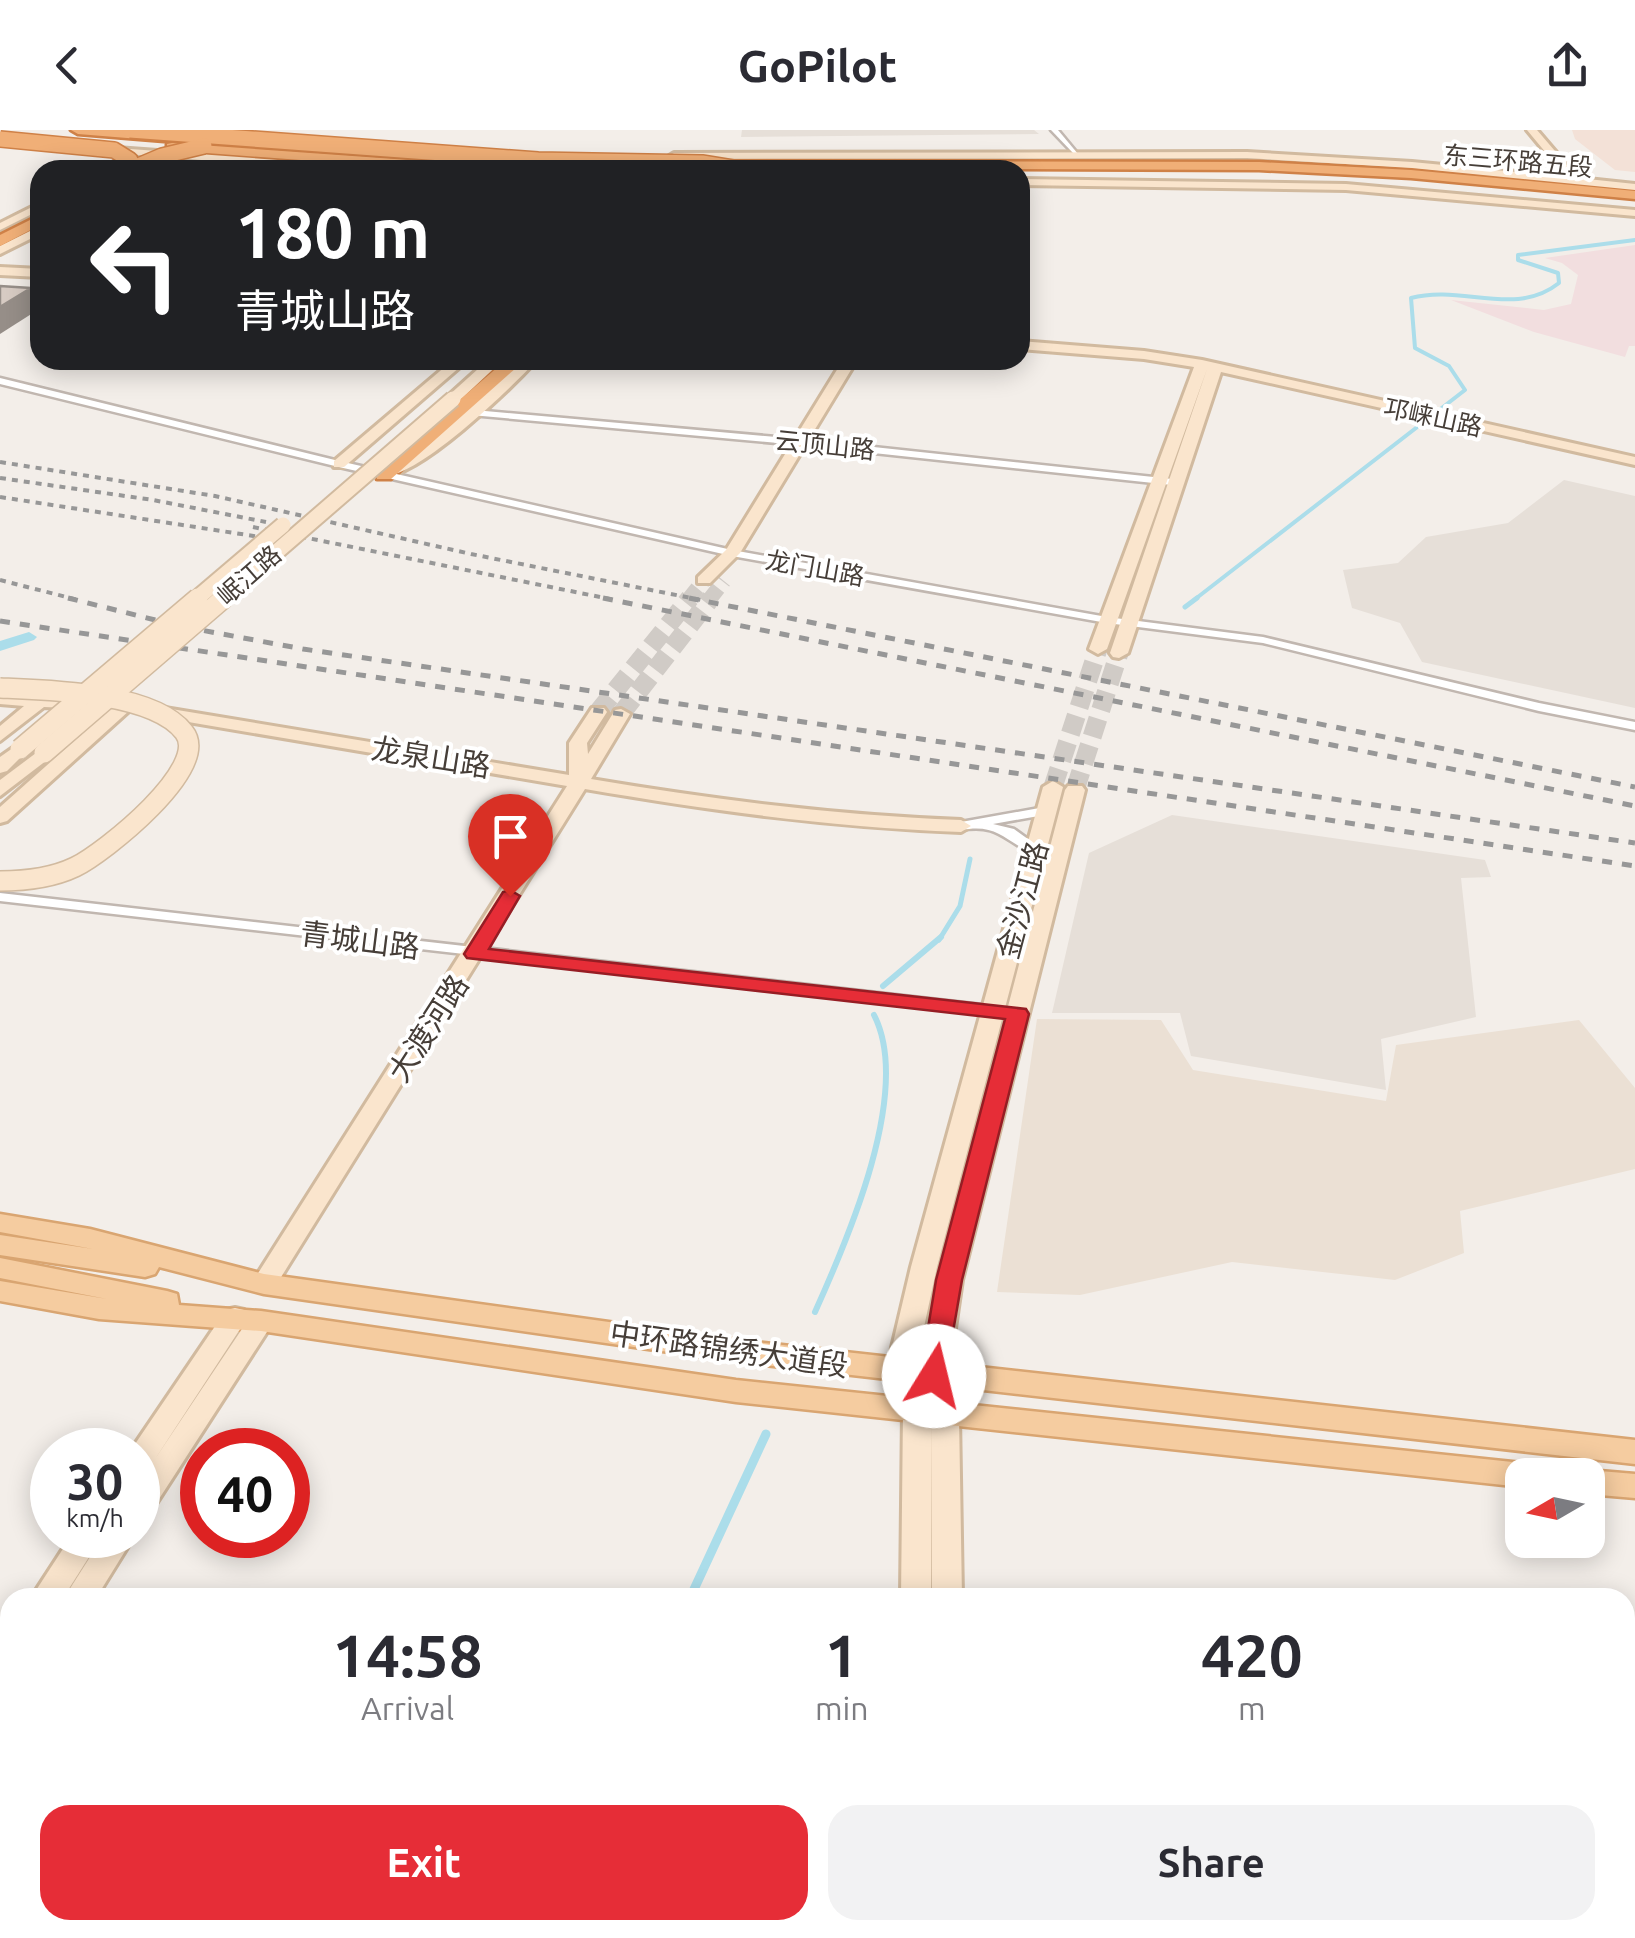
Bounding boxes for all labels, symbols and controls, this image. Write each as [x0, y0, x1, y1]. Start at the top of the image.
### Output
icon: back [40, 38, 95, 93]
icon: share [1540, 38, 1595, 93]
text: GoPilot [738, 40, 897, 91]
street label: 东三环路五段 [1442, 141, 1594, 181]
text: 180 m [235, 193, 430, 271]
icon: left [70, 200, 200, 330]
text: 青城山路 [235, 285, 415, 336]
street label: 邛崃山路 [1381, 393, 1485, 441]
street label: 云顶山路 [774, 426, 876, 464]
street label: 岷江路 [212, 540, 286, 610]
street label: 龙门山路 [763, 546, 867, 590]
street label: 龙泉山路 [369, 731, 493, 783]
pin [468, 794, 553, 897]
icon: arrive [483, 809, 538, 864]
street label: 金沙江路 [990, 838, 1054, 962]
street label: 青城山路 [298, 916, 422, 964]
street label: 大渡河路 [381, 968, 475, 1088]
street label: 中环路锦绣大道段 [608, 1315, 850, 1383]
position arrow [882, 1324, 986, 1428]
speed limit sign: 40 [180, 1428, 310, 1558]
text: 30 [67, 1453, 123, 1509]
north arrow [1505, 1458, 1605, 1558]
map controls [1505, 1458, 1605, 1558]
text: km/h [66, 1504, 124, 1532]
text: 14:58 [332, 1621, 483, 1688]
text: 1 [825, 1621, 859, 1688]
text: 420 [1201, 1621, 1303, 1688]
text: Arrival [361, 1690, 454, 1726]
text: min [815, 1690, 869, 1726]
text: m [1238, 1690, 1266, 1726]
button: Exit [40, 1805, 808, 1920]
button: Share [828, 1805, 1595, 1920]

